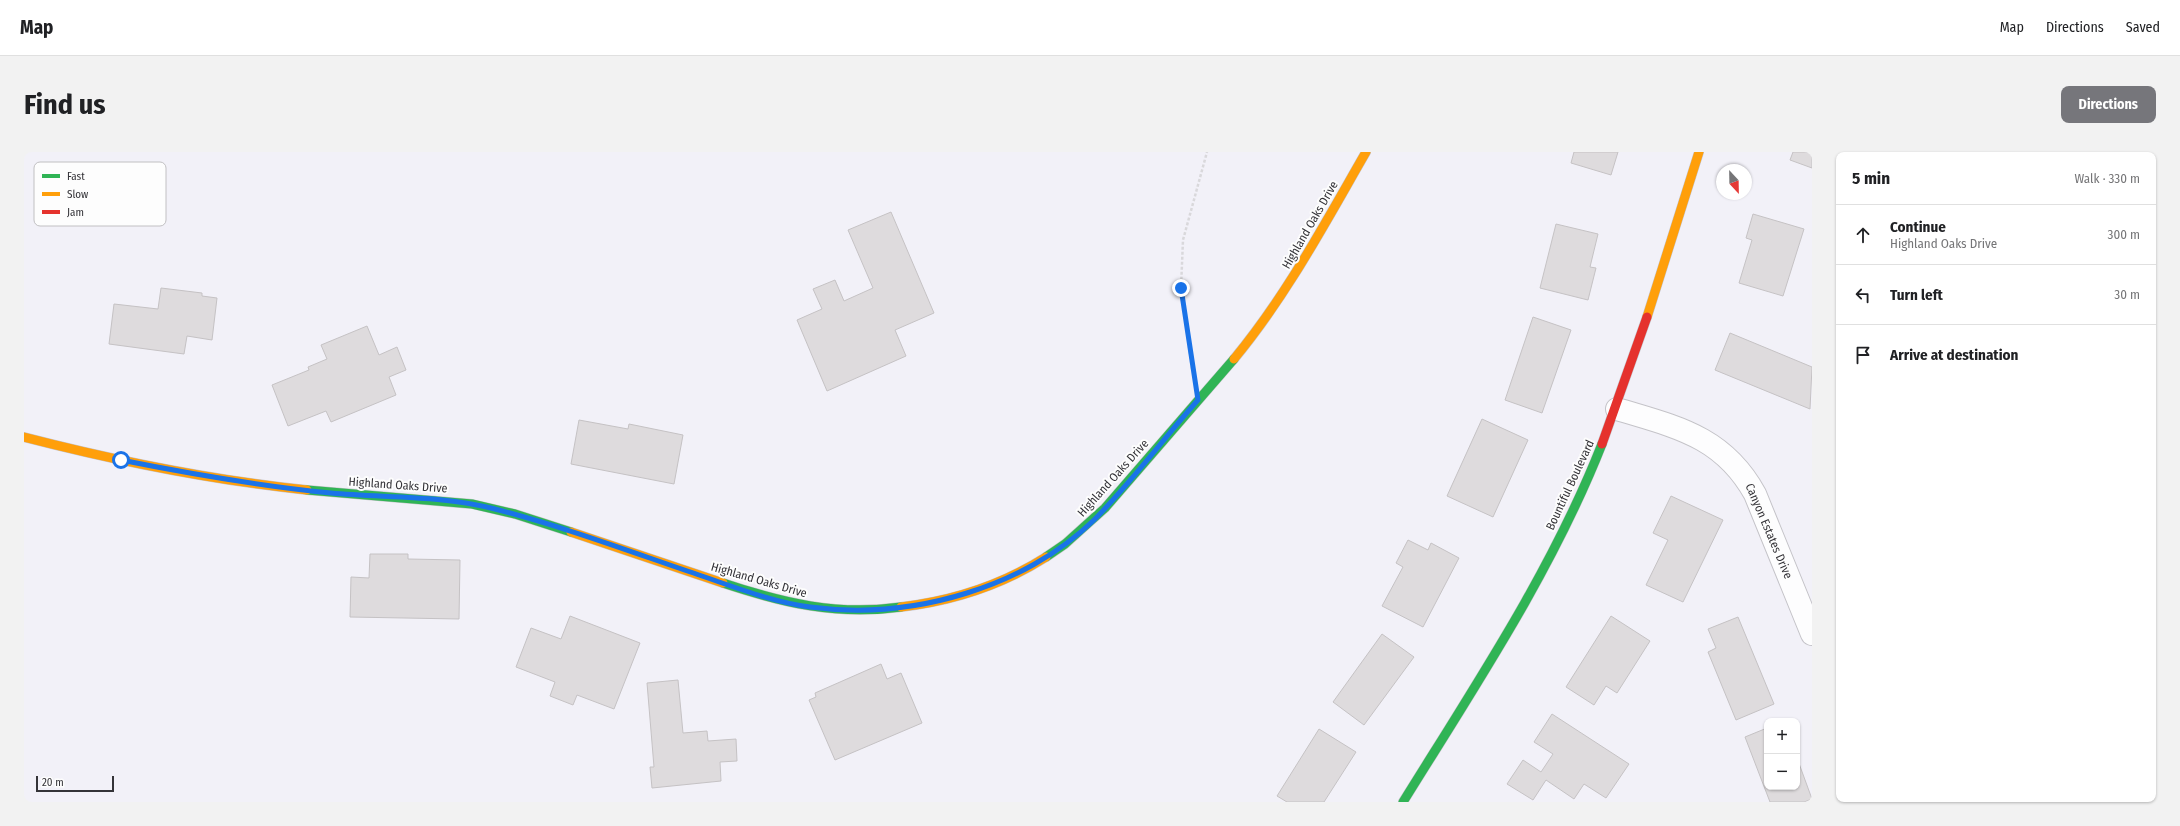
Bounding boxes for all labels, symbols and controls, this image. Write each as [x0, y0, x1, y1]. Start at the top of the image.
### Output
text: Map [20, 16, 53, 39]
text: Map [2000, 19, 2024, 36]
text: Directions [2046, 19, 2104, 36]
text: Saved [2126, 19, 2160, 36]
button: Directions [2061, 86, 2156, 123]
text: Find us [24, 88, 106, 121]
legend [34, 162, 166, 226]
north arrow [1716, 164, 1752, 200]
text: 5 min [1852, 168, 1890, 189]
text: Fast [67, 170, 85, 183]
text: Walk · 330 m [2075, 171, 2140, 186]
street label: Highland Oaks Drive [1279, 179, 1341, 271]
text: Slow [67, 188, 88, 201]
text: Jam [67, 206, 84, 219]
text: Continue [1890, 218, 1946, 236]
icon: ahead [1852, 224, 1874, 246]
text: 300 m [2108, 227, 2140, 242]
text: Highland Oaks Drive [1890, 236, 1997, 251]
route end [1172, 279, 1190, 297]
icon: left [1852, 284, 1874, 306]
text: Turn left [1890, 286, 1943, 304]
text: 30 m [2114, 287, 2140, 302]
icon: arrive [1852, 344, 1874, 366]
text: Arrive at destination [1890, 346, 2018, 364]
street label: Highland Oaks Drive [1075, 436, 1151, 519]
street label: Bountiful Boulevard [1543, 438, 1597, 532]
route start [112, 451, 130, 469]
street label: Highland Oaks Drive [348, 475, 448, 495]
street label: Canyon Estates Drive [1743, 481, 1795, 581]
street label: Highland Oaks Drive [709, 560, 809, 600]
map controls [1764, 718, 1800, 790]
button: + [1764, 718, 1800, 754]
button: − [1764, 754, 1800, 790]
scale bar [36, 774, 114, 793]
text: 20 m [42, 776, 64, 789]

